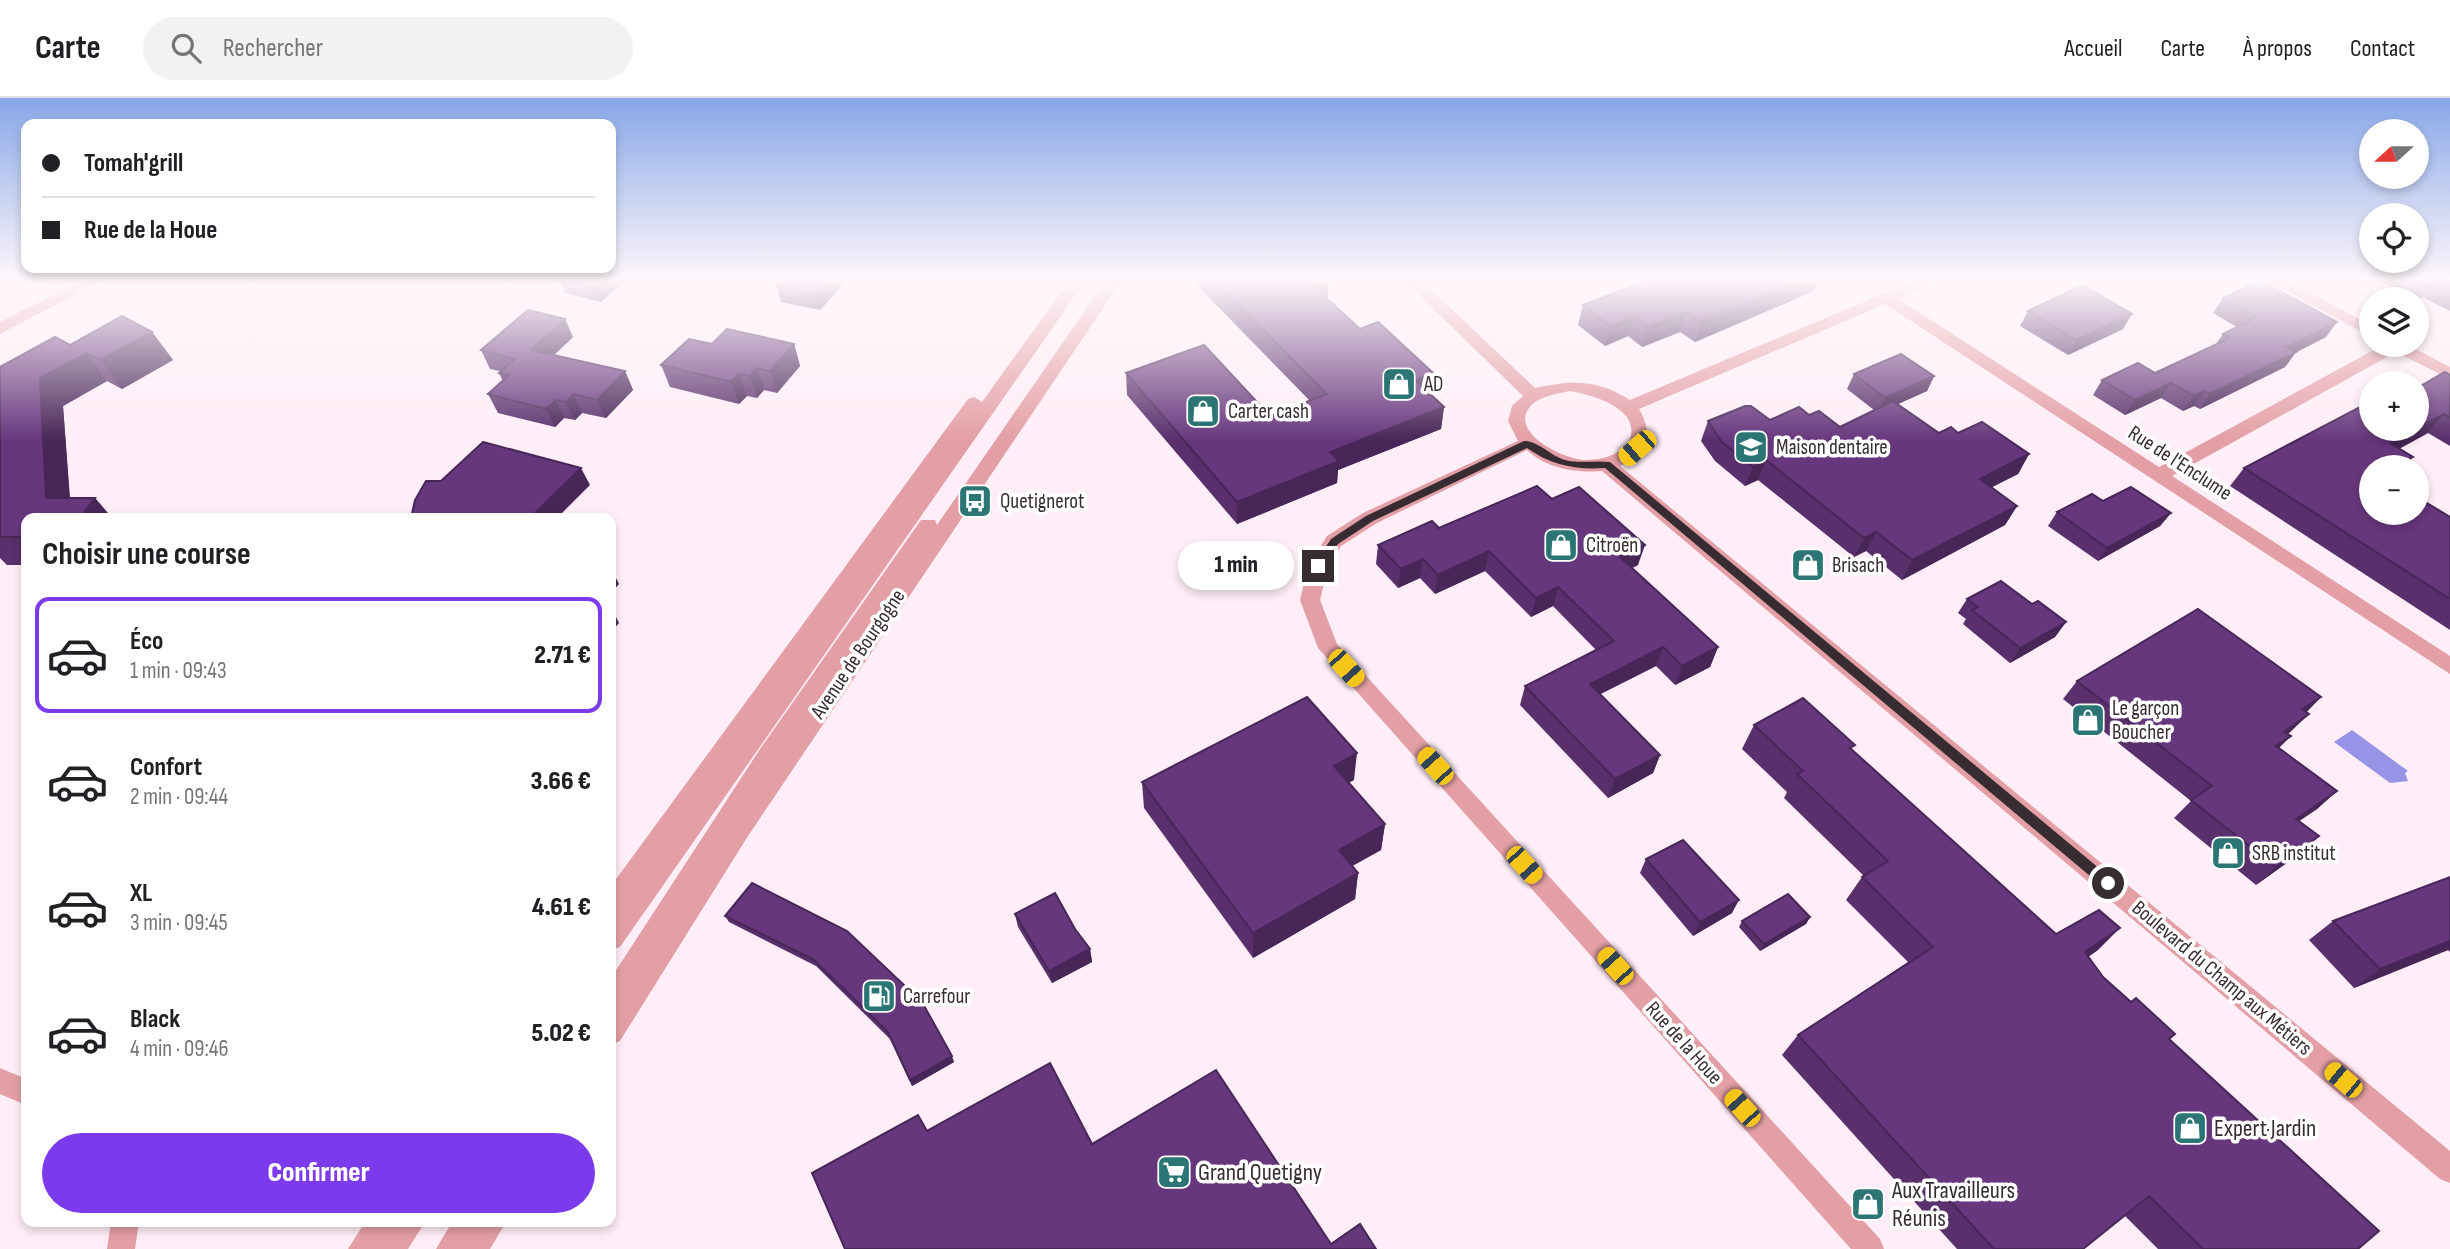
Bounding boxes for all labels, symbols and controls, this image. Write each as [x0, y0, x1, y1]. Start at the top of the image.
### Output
search box [143, 17, 633, 80]
text: Carte [35, 28, 101, 68]
icon: search [167, 29, 205, 67]
text: Rechercher [223, 33, 323, 64]
text: Accueil [2064, 34, 2123, 63]
text: Carte [2161, 34, 2205, 63]
text: À propos [2243, 34, 2312, 63]
text: Contact [2350, 34, 2415, 63]
north arrow [2359, 119, 2429, 189]
map controls [2359, 119, 2429, 525]
text: Tomah'grill [84, 148, 183, 179]
button: locate [2359, 203, 2429, 273]
text: Rue de la Houe [84, 215, 217, 246]
button: layers [2359, 287, 2429, 357]
shop icon: AD [1380, 365, 1418, 403]
button: + [2359, 371, 2429, 441]
place label: AD [1423, 372, 1443, 397]
shop icon: Carter cash [1184, 392, 1222, 430]
place label: Carter cash [1228, 399, 1309, 424]
street label: Rue de l'Enclume [2123, 420, 2237, 506]
car [1615, 426, 1660, 470]
school or university icon: Maison dentaire [1732, 428, 1770, 466]
place label: Maison dentaire [1776, 435, 1888, 460]
button: − [2359, 455, 2429, 525]
bus stop icon: Quetignerot [956, 482, 994, 520]
place label: Quetignerot [1000, 489, 1084, 514]
shop icon: Citroën [1542, 526, 1580, 564]
place label: Citroën [1586, 533, 1638, 558]
text: Choisir une course [42, 535, 251, 574]
callout: 1 min [1178, 542, 1294, 590]
shop icon: Brisach [1789, 546, 1827, 584]
route end [1302, 550, 1334, 582]
text: 1 min [1214, 551, 1258, 579]
place label: Brisach [1832, 553, 1884, 578]
street label: Avenue de Bourgogne [805, 585, 910, 724]
icon: car [46, 624, 109, 687]
text: Éco [130, 626, 163, 657]
text: 2.71 € [534, 640, 591, 671]
car [1325, 645, 1368, 691]
text: 1 min · 09:43 [130, 657, 227, 685]
place label: Le garçon Boucher [2112, 696, 2179, 745]
shop icon: Le garçon Boucher [2069, 701, 2107, 739]
car [1414, 743, 1457, 789]
icon: car [46, 750, 109, 813]
text: Confort [130, 752, 202, 783]
text: 3.66 € [530, 766, 591, 797]
text: 2 min · 09:44 [130, 783, 228, 811]
shop icon: SRB institut [2209, 834, 2247, 872]
place label: SRB institut [2252, 841, 2336, 866]
car [1503, 842, 1546, 888]
route start [2092, 867, 2124, 899]
icon: car [46, 876, 109, 939]
text: XL [130, 878, 152, 909]
text: 4.61 € [532, 892, 591, 923]
street label: Boulevard du Champ aux Métiers [2127, 895, 2317, 1061]
text: 3 min · 09:45 [130, 909, 228, 937]
car [1594, 943, 1637, 989]
fuel station icon: Carrefour [860, 977, 898, 1015]
place label: Carrefour [903, 984, 970, 1009]
street label: Rue de la Houe [1640, 996, 1728, 1090]
icon: car [46, 1002, 109, 1065]
text: Black [130, 1004, 180, 1035]
text: 5.02 € [531, 1018, 591, 1049]
text: 4 min · 09:46 [130, 1035, 229, 1063]
car [2321, 1058, 2366, 1102]
car [1721, 1085, 1764, 1131]
shop icon: Expert Jardin [2171, 1109, 2209, 1147]
place label: Expert Jardin [2214, 1114, 2316, 1143]
button: Confirmer [42, 1133, 595, 1213]
supermarket icon: Grand Quetigny [1155, 1153, 1193, 1191]
place label: Grand Quetigny [1198, 1158, 1322, 1187]
place label: Aux Travailleurs Réunis [1891, 1176, 2015, 1233]
shop icon: Aux Travailleurs Réunis [1849, 1185, 1887, 1223]

